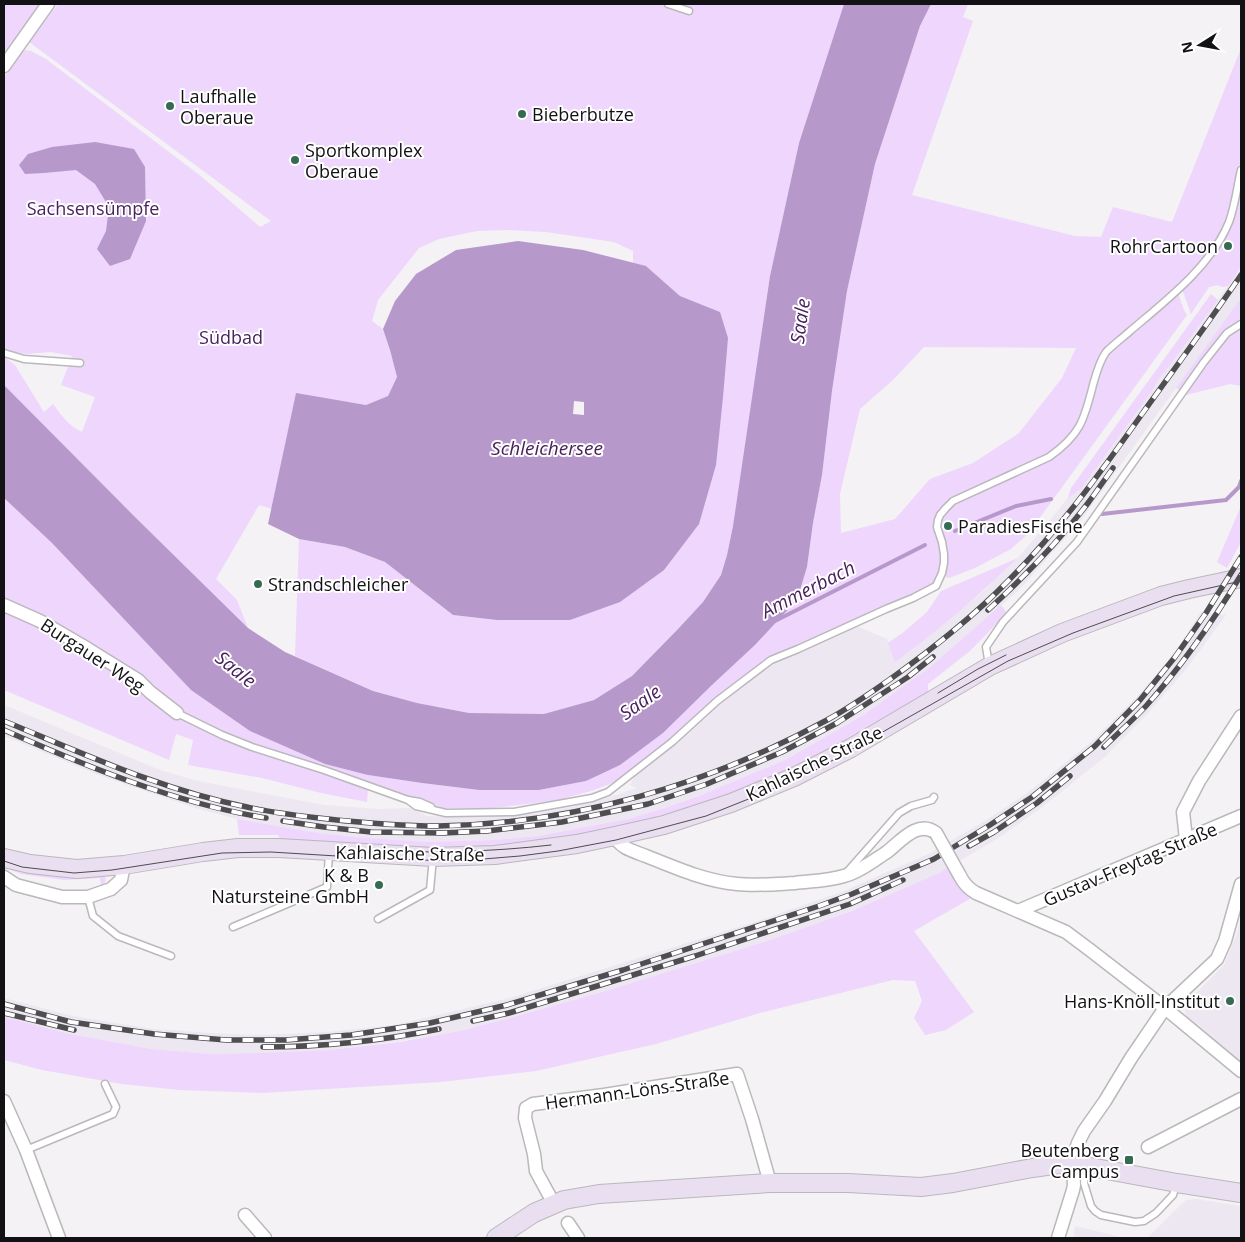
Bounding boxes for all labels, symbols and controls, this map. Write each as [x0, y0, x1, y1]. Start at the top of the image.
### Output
north arrow [1175, 20, 1225, 70]
text: N [1176, 40, 1197, 55]
place label: Laufhalle Oberaue [180, 84, 257, 129]
marker: Laufhalle Oberaue [164, 100, 176, 112]
place label: Bieberbutze [532, 102, 634, 126]
marker: Bieberbutze [516, 108, 528, 120]
place label: Sportkomplex Oberaue [305, 138, 423, 183]
marker: Sportkomplex Oberaue [289, 154, 301, 166]
park label: Sachsensümpfe [27, 196, 159, 220]
place label: RohrCartoon [1110, 234, 1218, 258]
marker: RohrCartoon [1222, 240, 1234, 252]
water label: Saale [784, 297, 816, 345]
park label: Südbad [199, 325, 263, 349]
water label: Schleichersee [491, 435, 603, 461]
place label: ParadiesFische [958, 514, 1083, 538]
marker: ParadiesFische [942, 520, 954, 532]
water label: Ammerbach [755, 554, 859, 625]
place label: Strandschleicher [268, 572, 409, 596]
marker: Strandschleicher [252, 578, 264, 590]
street label: Burgauer Weg [36, 612, 150, 698]
water label: Saale [210, 645, 262, 693]
water label: Saale [614, 678, 666, 726]
street label: Kahlaische Straße [742, 720, 886, 806]
street label: Gustav-Freytag-Straße [1039, 816, 1221, 912]
street label: Kahlaische Straße [335, 840, 485, 866]
place label: K & B Natursteine GmbH [211, 863, 369, 908]
marker: K & B Natursteine GmbH [373, 879, 385, 891]
place label: Hans-Knöll-Institut [1064, 989, 1220, 1013]
marker: Hans-Knöll-Institut [1224, 995, 1236, 1007]
street label: Hermann-Löns-Straße [543, 1065, 731, 1115]
place label: Beutenberg Campus [1020, 1138, 1119, 1183]
marker: Beutenberg Campus [1123, 1154, 1135, 1166]

